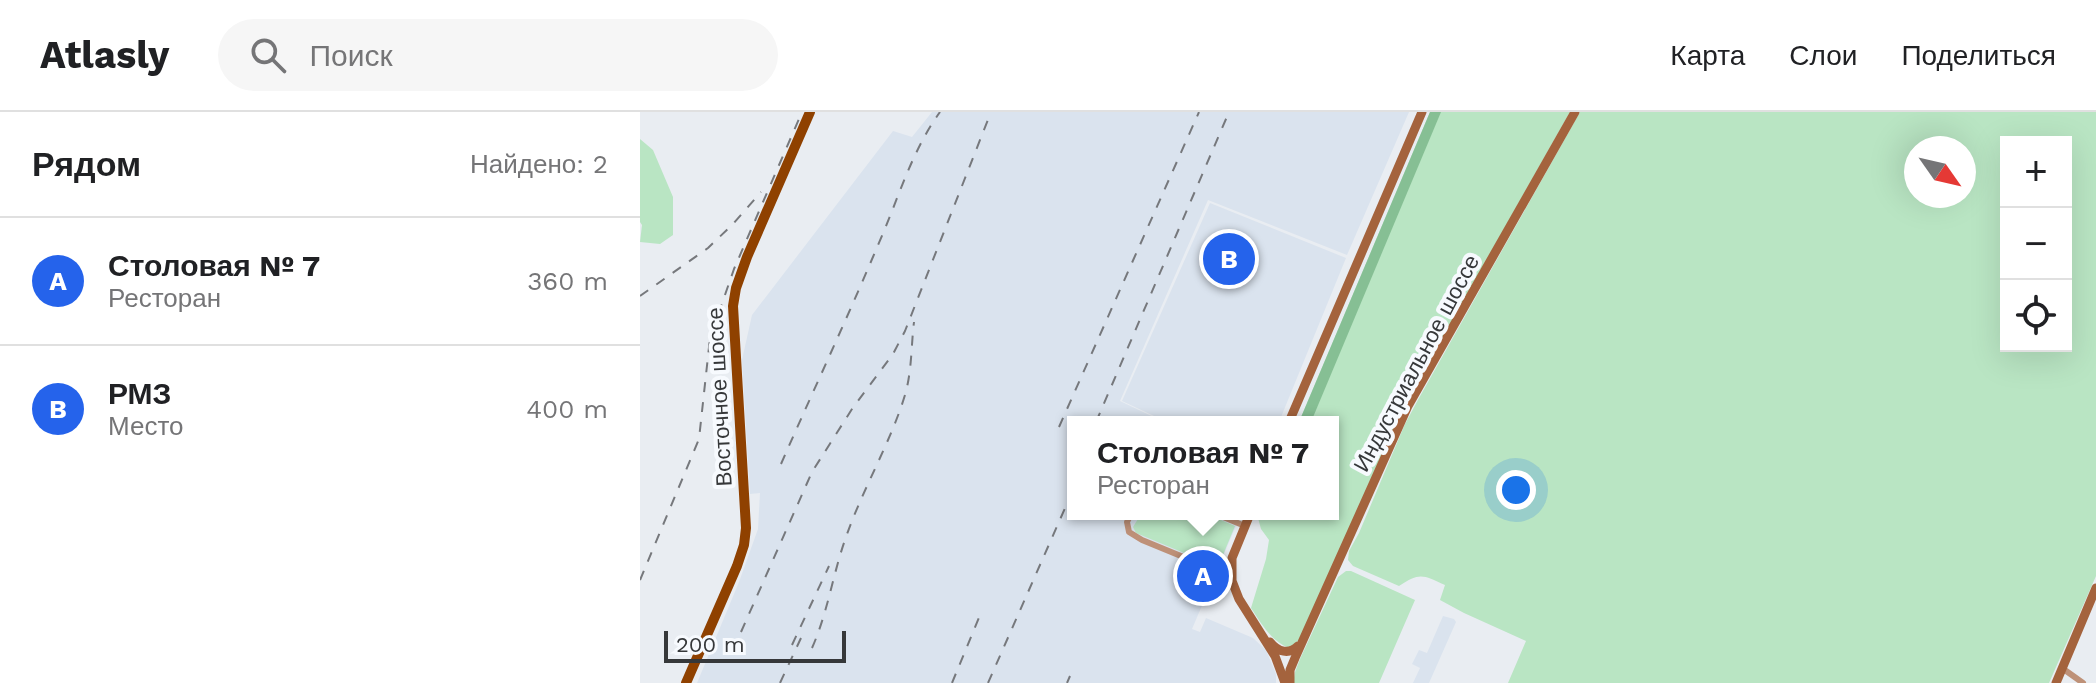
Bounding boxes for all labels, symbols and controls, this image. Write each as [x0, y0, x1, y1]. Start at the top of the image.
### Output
search box [218, 19, 778, 91]
text: Atlasly [40, 33, 170, 77]
icon: search [246, 33, 290, 77]
text: Поиск [310, 38, 393, 73]
text: Карта [1670, 39, 1745, 72]
text: Слои [1789, 39, 1857, 72]
text: Поделиться [1901, 39, 2056, 72]
north arrow [1904, 136, 1976, 208]
map controls [2000, 136, 2072, 352]
button: + [2000, 136, 2072, 208]
text: Рядом [32, 144, 141, 184]
text: Найдено: 2 [470, 149, 608, 179]
button: − [2000, 208, 2072, 280]
pin: B [1203, 229, 1255, 289]
text: Столовая № 7 [108, 248, 320, 283]
street label: Индустриальное шоссе [1349, 251, 1484, 476]
text: A [49, 266, 67, 296]
text: 360 m [527, 266, 608, 296]
button: locate [2000, 280, 2072, 352]
text: Ресторан [108, 283, 221, 313]
street label: Восточное шоссе [702, 307, 737, 487]
text: РМЗ [108, 376, 171, 411]
text: B [49, 394, 67, 424]
text: 400 m [526, 394, 608, 424]
text: Место [108, 411, 184, 441]
popup [1067, 416, 1339, 520]
text: Столовая № 7 [1097, 435, 1309, 470]
text: Ресторан [1097, 470, 1210, 500]
your location [1496, 470, 1536, 510]
pin: A [1177, 546, 1229, 606]
scale bar [664, 627, 846, 663]
text: 200 m [676, 632, 745, 657]

